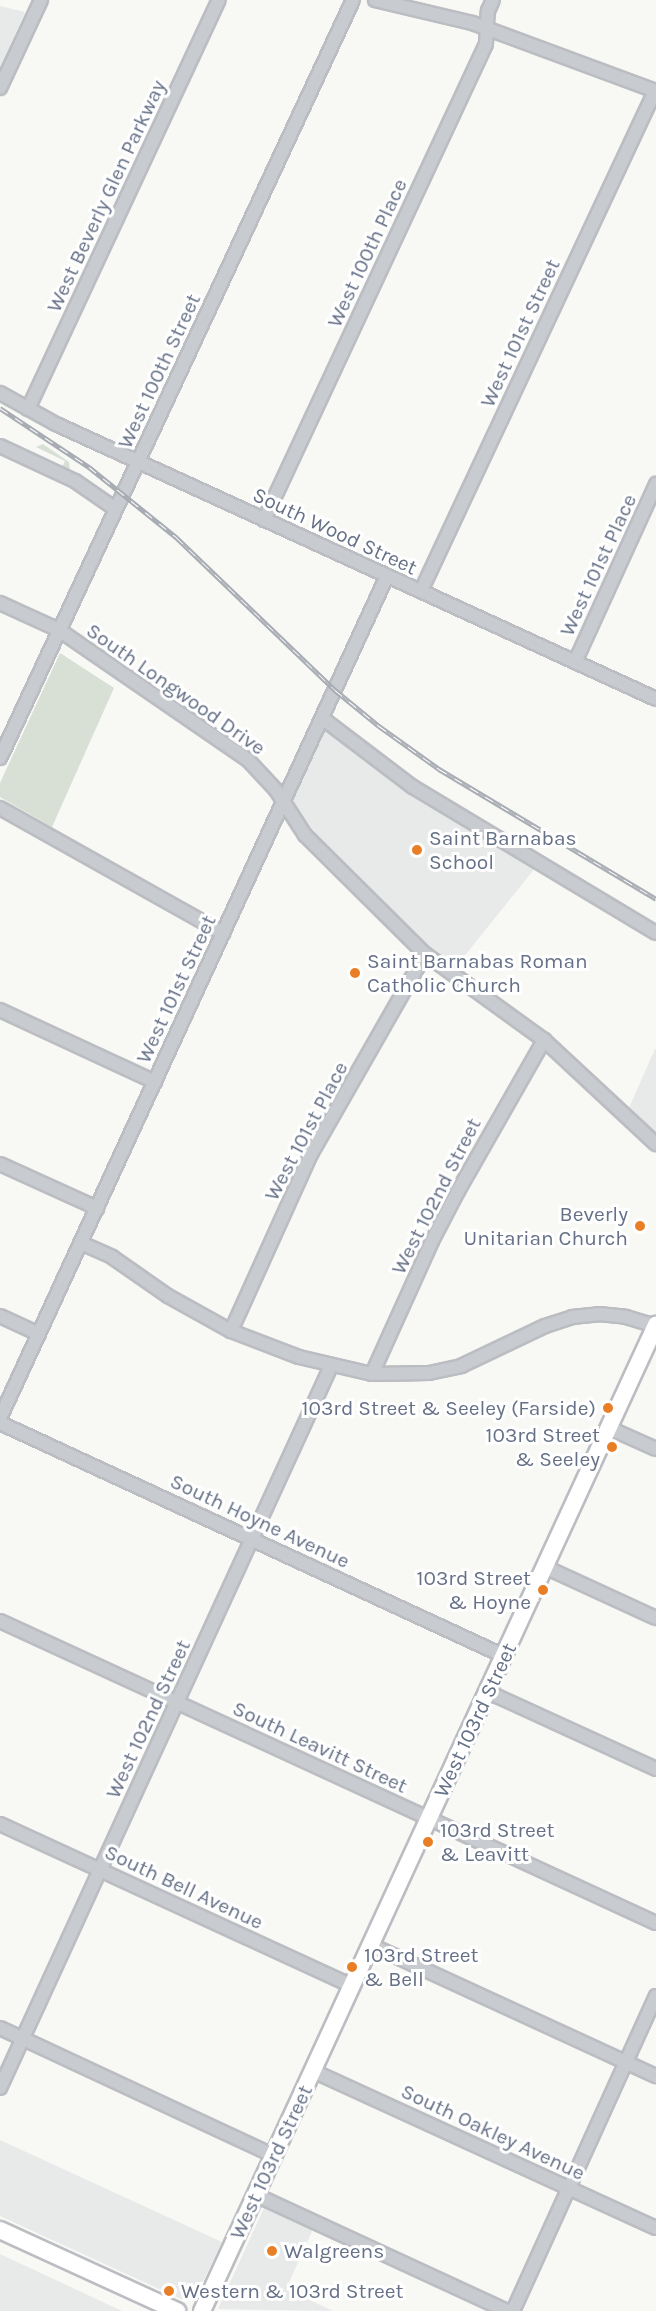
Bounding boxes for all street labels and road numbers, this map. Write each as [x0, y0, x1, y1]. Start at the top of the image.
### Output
street label: West Beverly Glen Parkway [41, 76, 171, 316]
street label: West 100th Place [322, 175, 412, 331]
street label: West 101st Street [475, 255, 565, 411]
street label: West 100th Street [112, 290, 206, 452]
street label: South Wood Street [249, 482, 421, 580]
street label: West 101st Place [554, 490, 642, 640]
street label: South Longwood Drive [82, 618, 270, 760]
street label: West 101st Street [131, 911, 221, 1067]
street label: West 101st Place [259, 1057, 353, 1205]
street label: West 102nd Street [386, 1114, 486, 1278]
street label: South Hoyne Avenue [166, 1468, 354, 1574]
street label: West 102nd Street [100, 1636, 196, 1802]
street label: West 103rd Street [428, 1639, 522, 1801]
street label: South Leavitt Street [229, 1695, 411, 1799]
street label: South Bell Avenue [101, 1839, 267, 1935]
street label: South Oakley Avenue [397, 2078, 589, 2186]
street label: West 103rd Street [224, 2081, 318, 2243]

